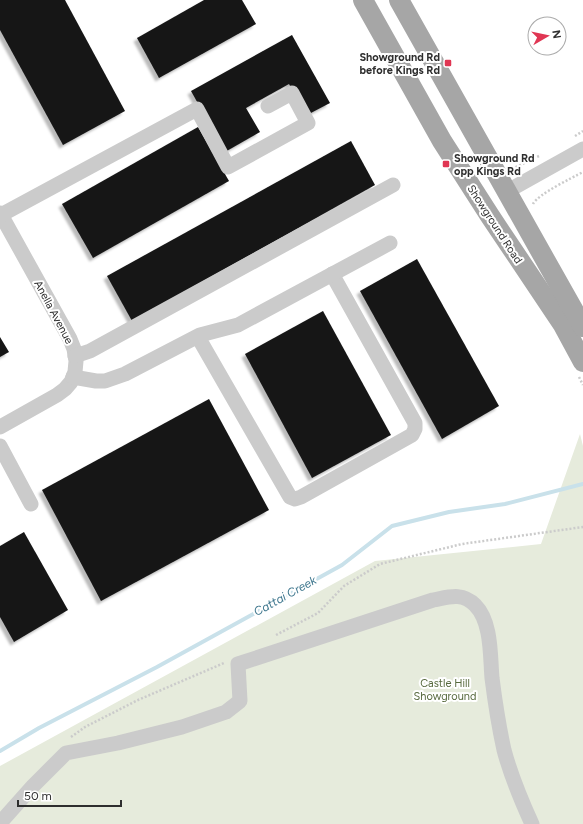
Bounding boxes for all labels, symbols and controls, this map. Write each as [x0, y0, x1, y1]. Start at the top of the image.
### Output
north arrow [527, 16, 567, 56]
text: N [549, 29, 563, 40]
place label: Showground Rd before Kings Rd [359, 51, 440, 77]
marker: Showground Rd before Kings Rd [443, 58, 453, 68]
place label: Showground Rd opp Kings Rd [454, 152, 535, 178]
marker: Showground Rd opp Kings Rd [441, 159, 451, 169]
street label: Showground Road [464, 183, 525, 266]
street label: Anella Avenue [31, 278, 76, 346]
water label: Cattai Creek [251, 572, 320, 619]
park label: Castle Hill Showground [414, 677, 476, 703]
scale bar [18, 782, 121, 808]
text: 50 m [24, 789, 52, 803]

